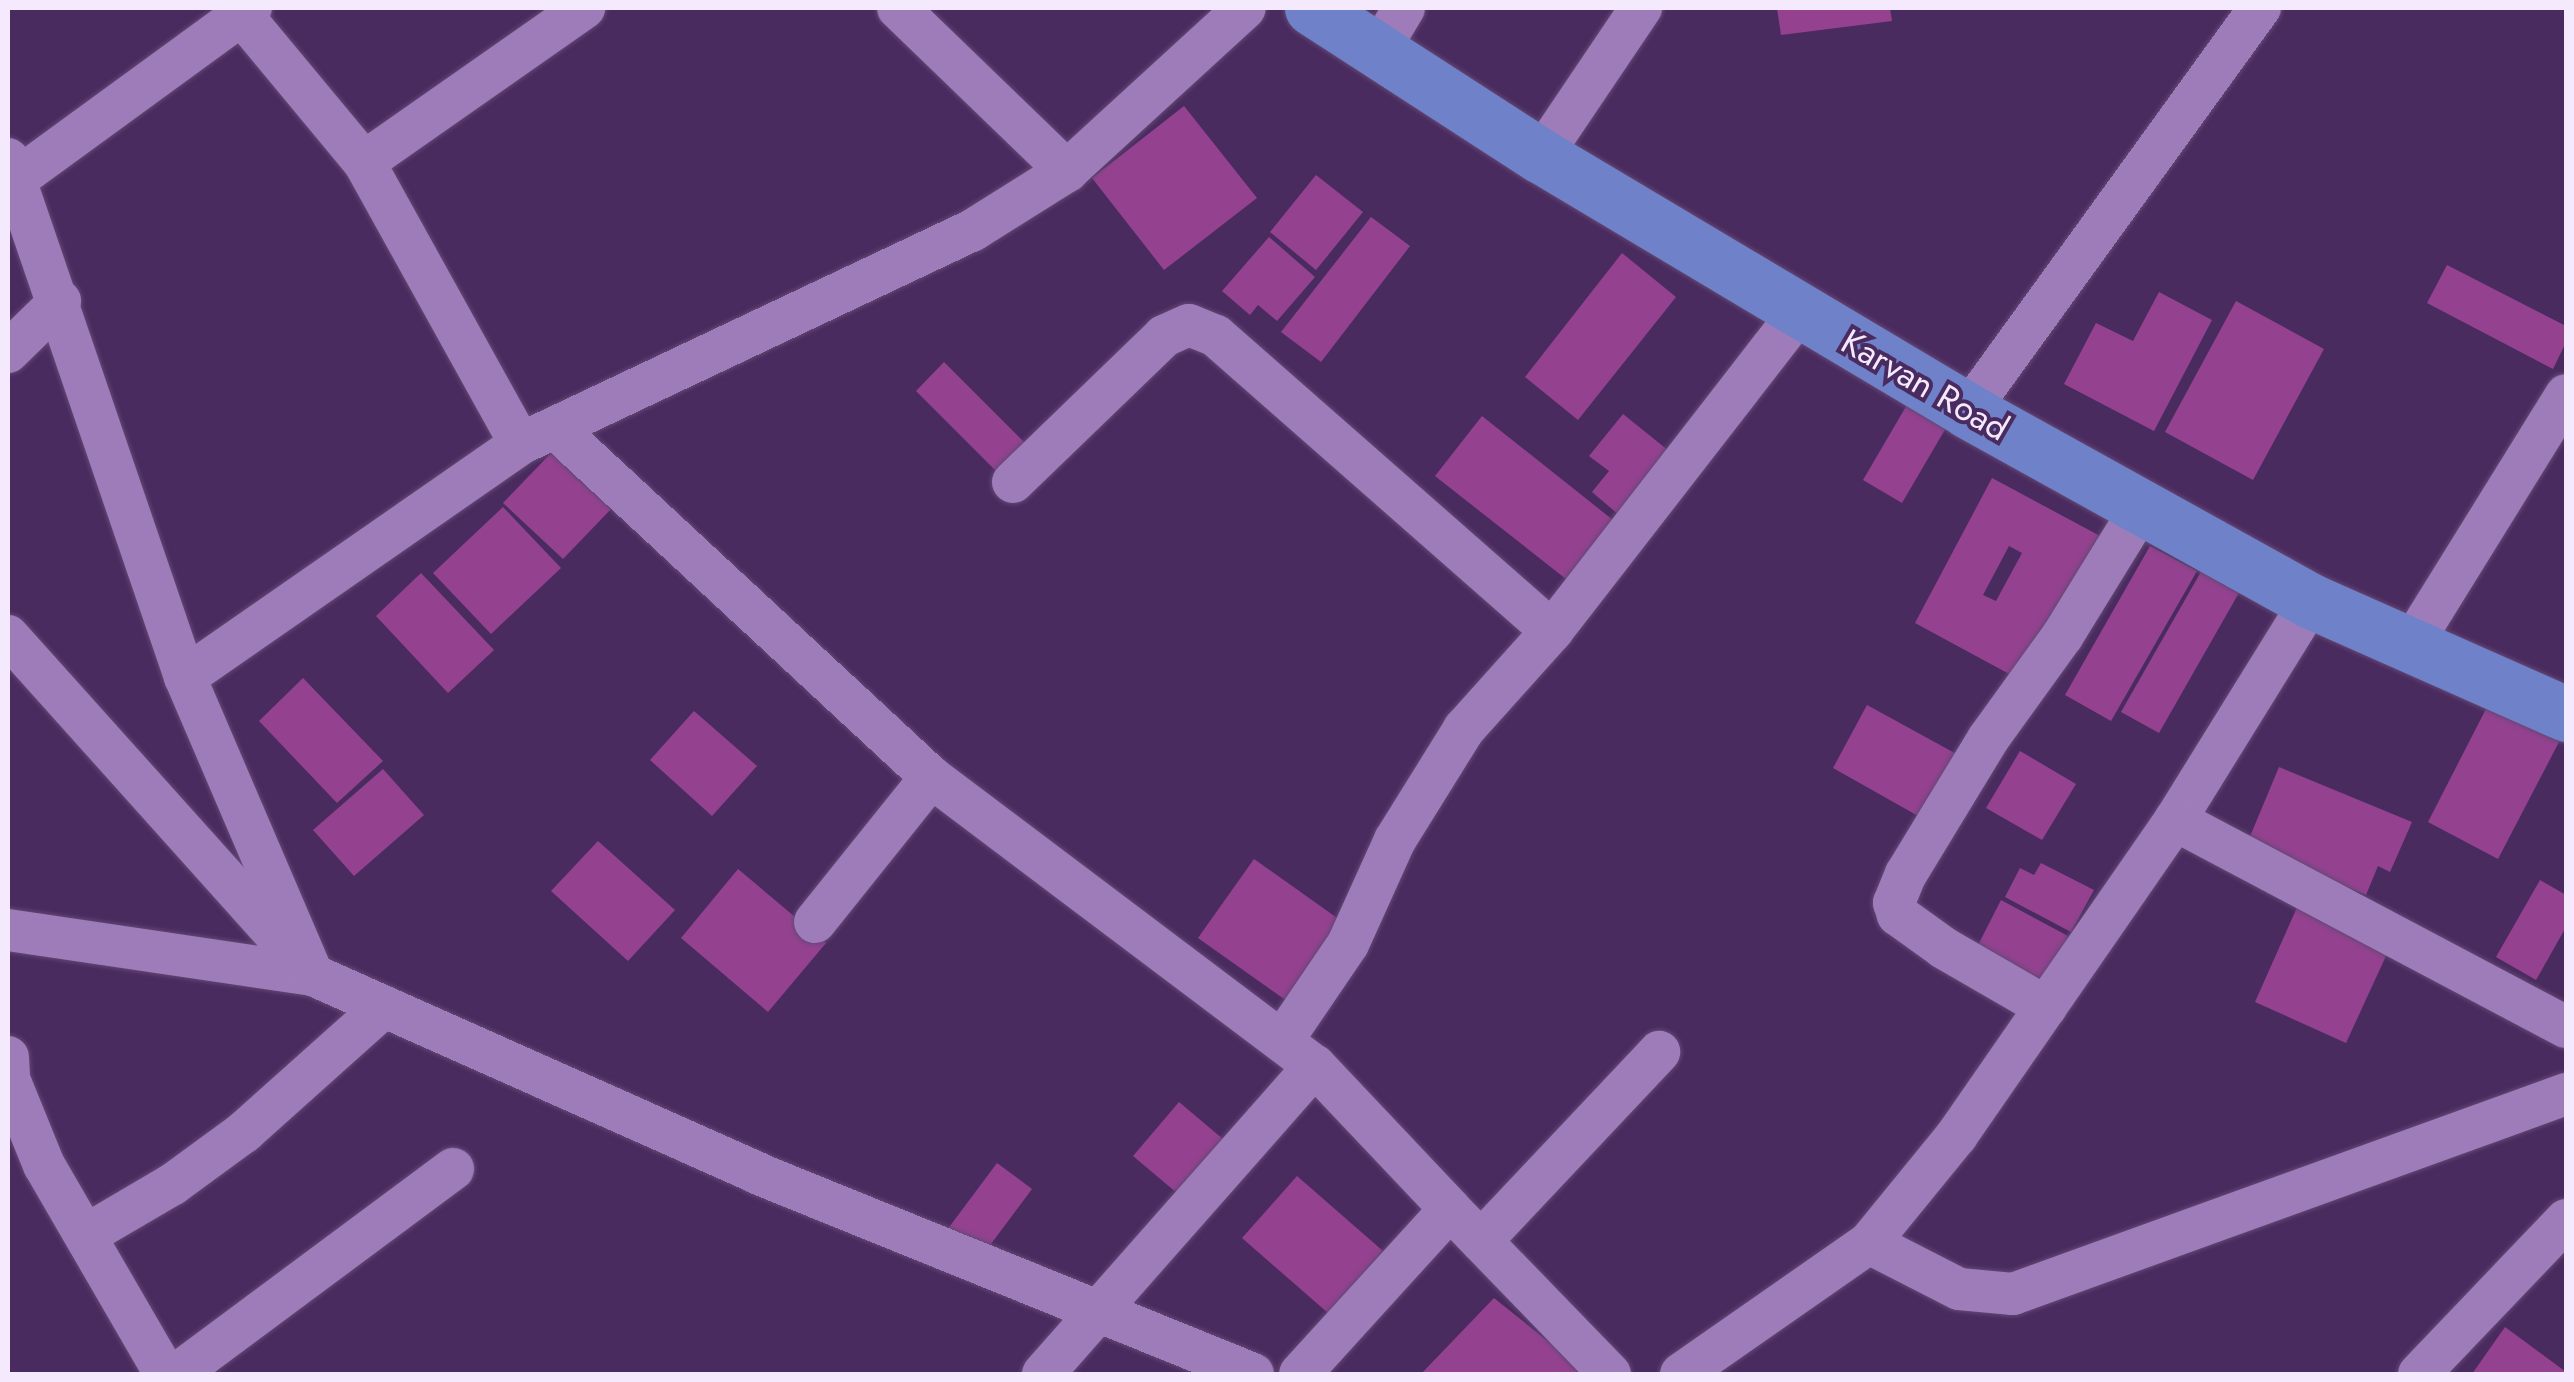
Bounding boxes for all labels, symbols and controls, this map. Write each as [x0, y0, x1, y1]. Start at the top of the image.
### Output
street label: Karvan Road [1834, 320, 2016, 450]

